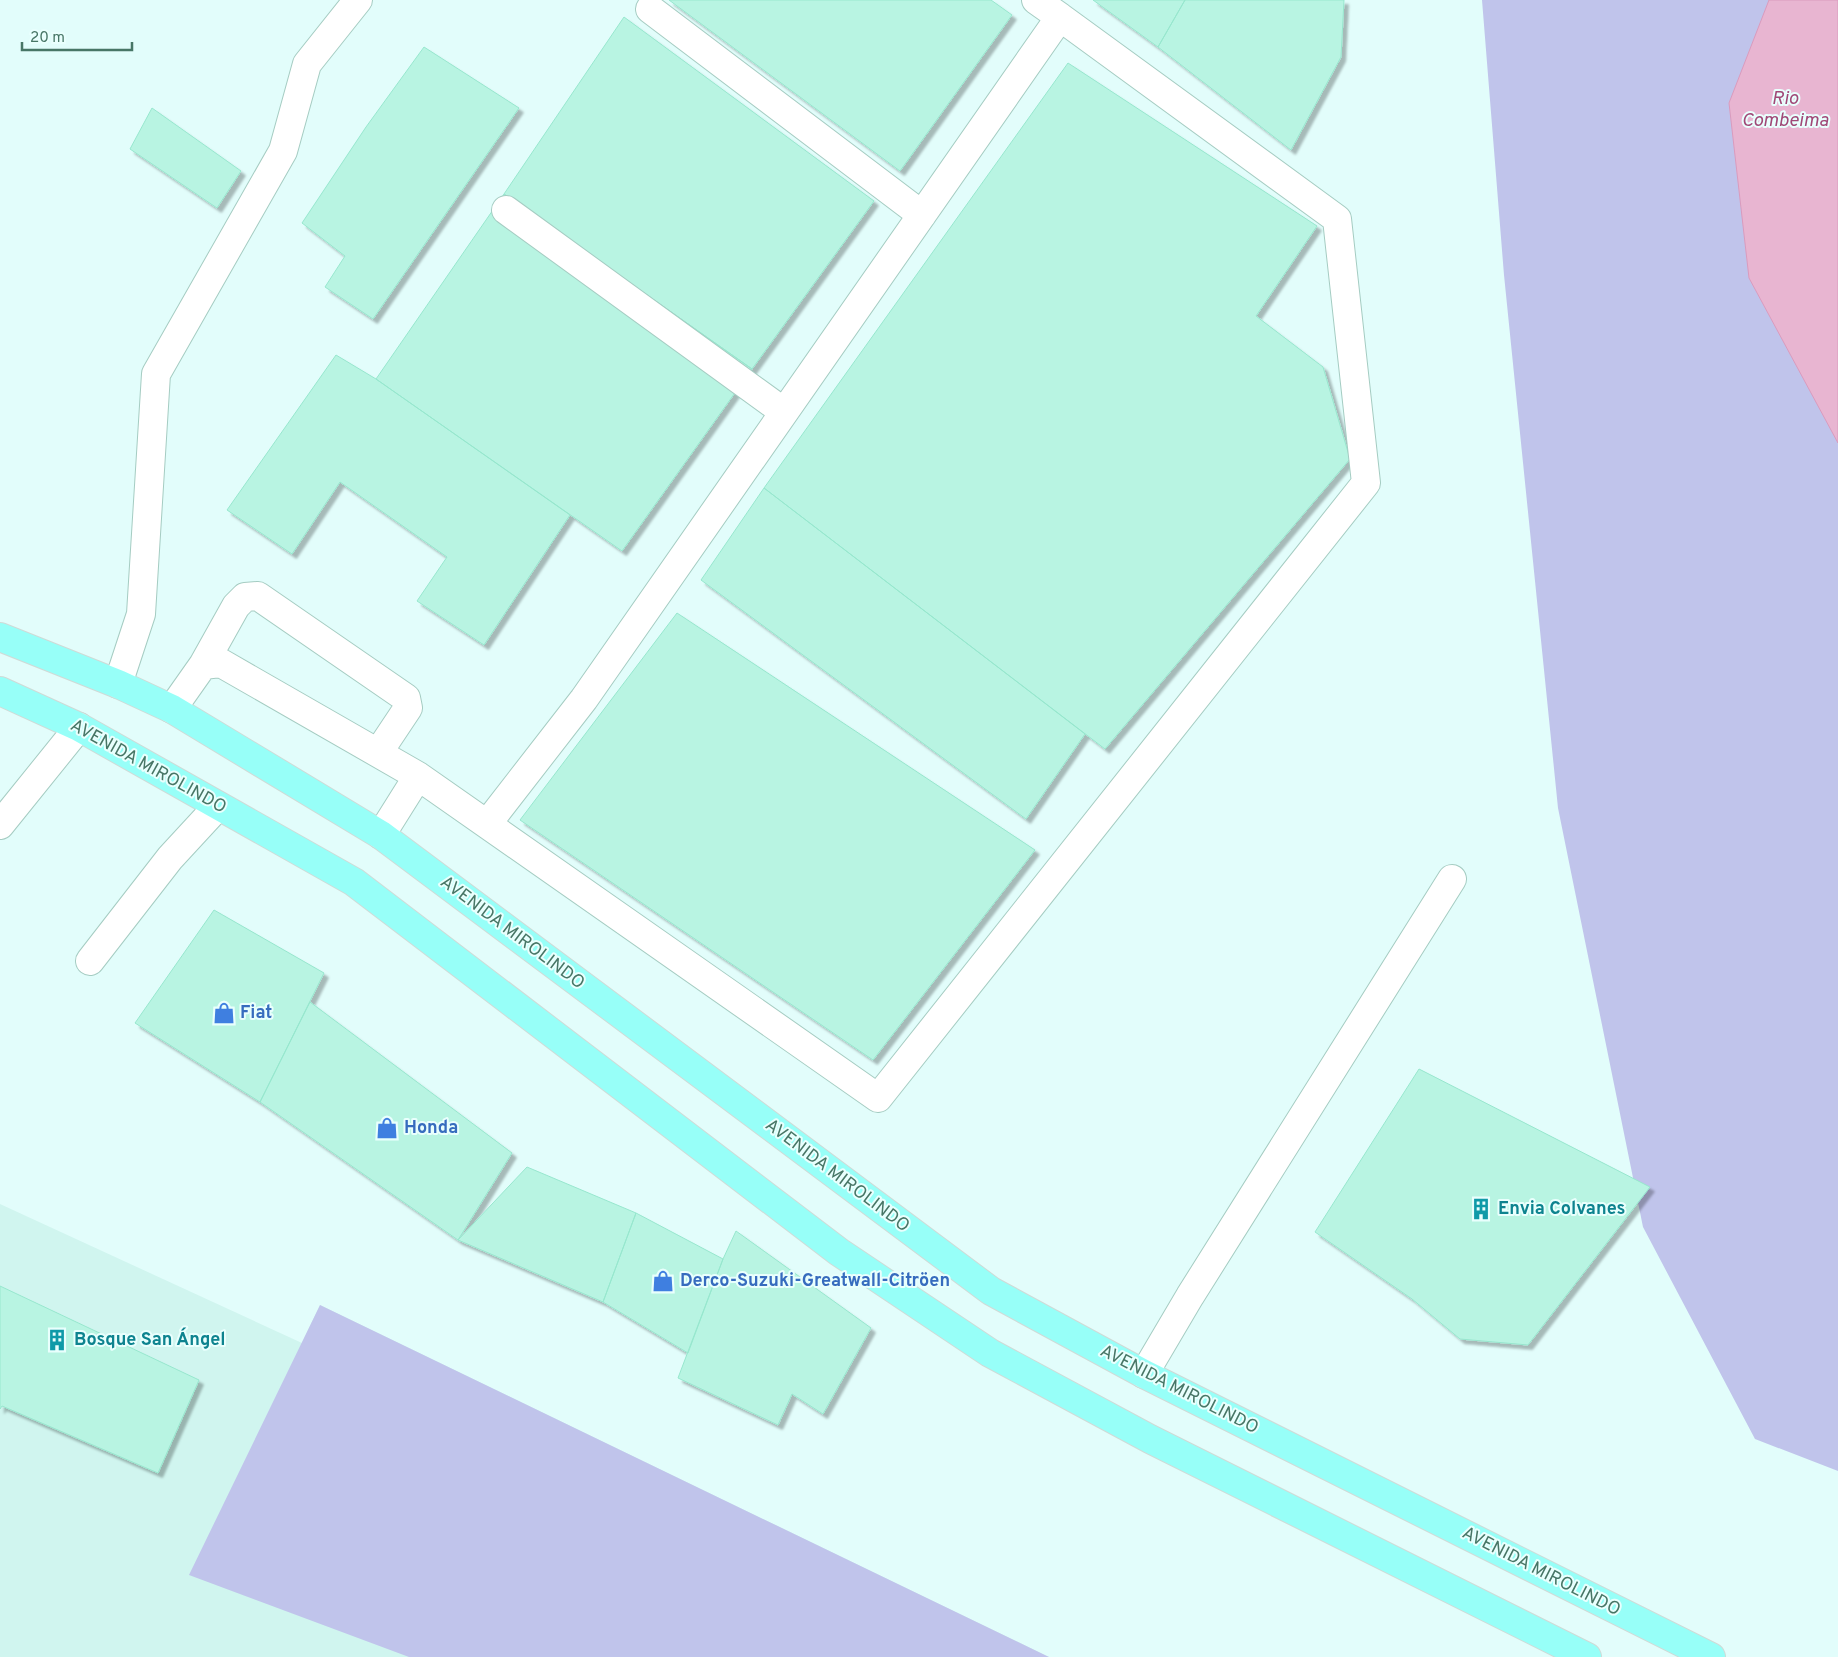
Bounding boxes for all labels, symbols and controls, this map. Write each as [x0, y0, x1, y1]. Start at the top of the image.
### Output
scale bar [22, 20, 132, 52]
text: 20 m [30, 29, 65, 48]
water label: Rio Combeima [1741, 87, 1829, 133]
street label: AVENIDA MIROLINDO [66, 714, 230, 820]
street label: AVENIDA MIROLINDO [435, 871, 589, 995]
shop icon: Fiat [211, 1000, 237, 1026]
place label: Fiat [240, 1002, 272, 1025]
street label: AVENIDA MIROLINDO [760, 1114, 914, 1238]
shop icon: Honda [374, 1115, 400, 1141]
place label: Honda [404, 1117, 458, 1140]
building icon: Envia Colvanes [1468, 1196, 1494, 1222]
place label: Envia Colvanes [1498, 1198, 1625, 1221]
shop icon: Derco-Suzuki-Greatwall-Citröen [650, 1268, 676, 1294]
place label: Derco-Suzuki-Greatwall-Citröen [680, 1270, 950, 1293]
building icon: Bosque San Ángel [44, 1327, 70, 1353]
place label: Bosque San Ángel [74, 1327, 225, 1352]
street label: AVENIDA MIROLINDO [1096, 1340, 1262, 1440]
street label: AVENIDA MIROLINDO [1458, 1522, 1624, 1622]

